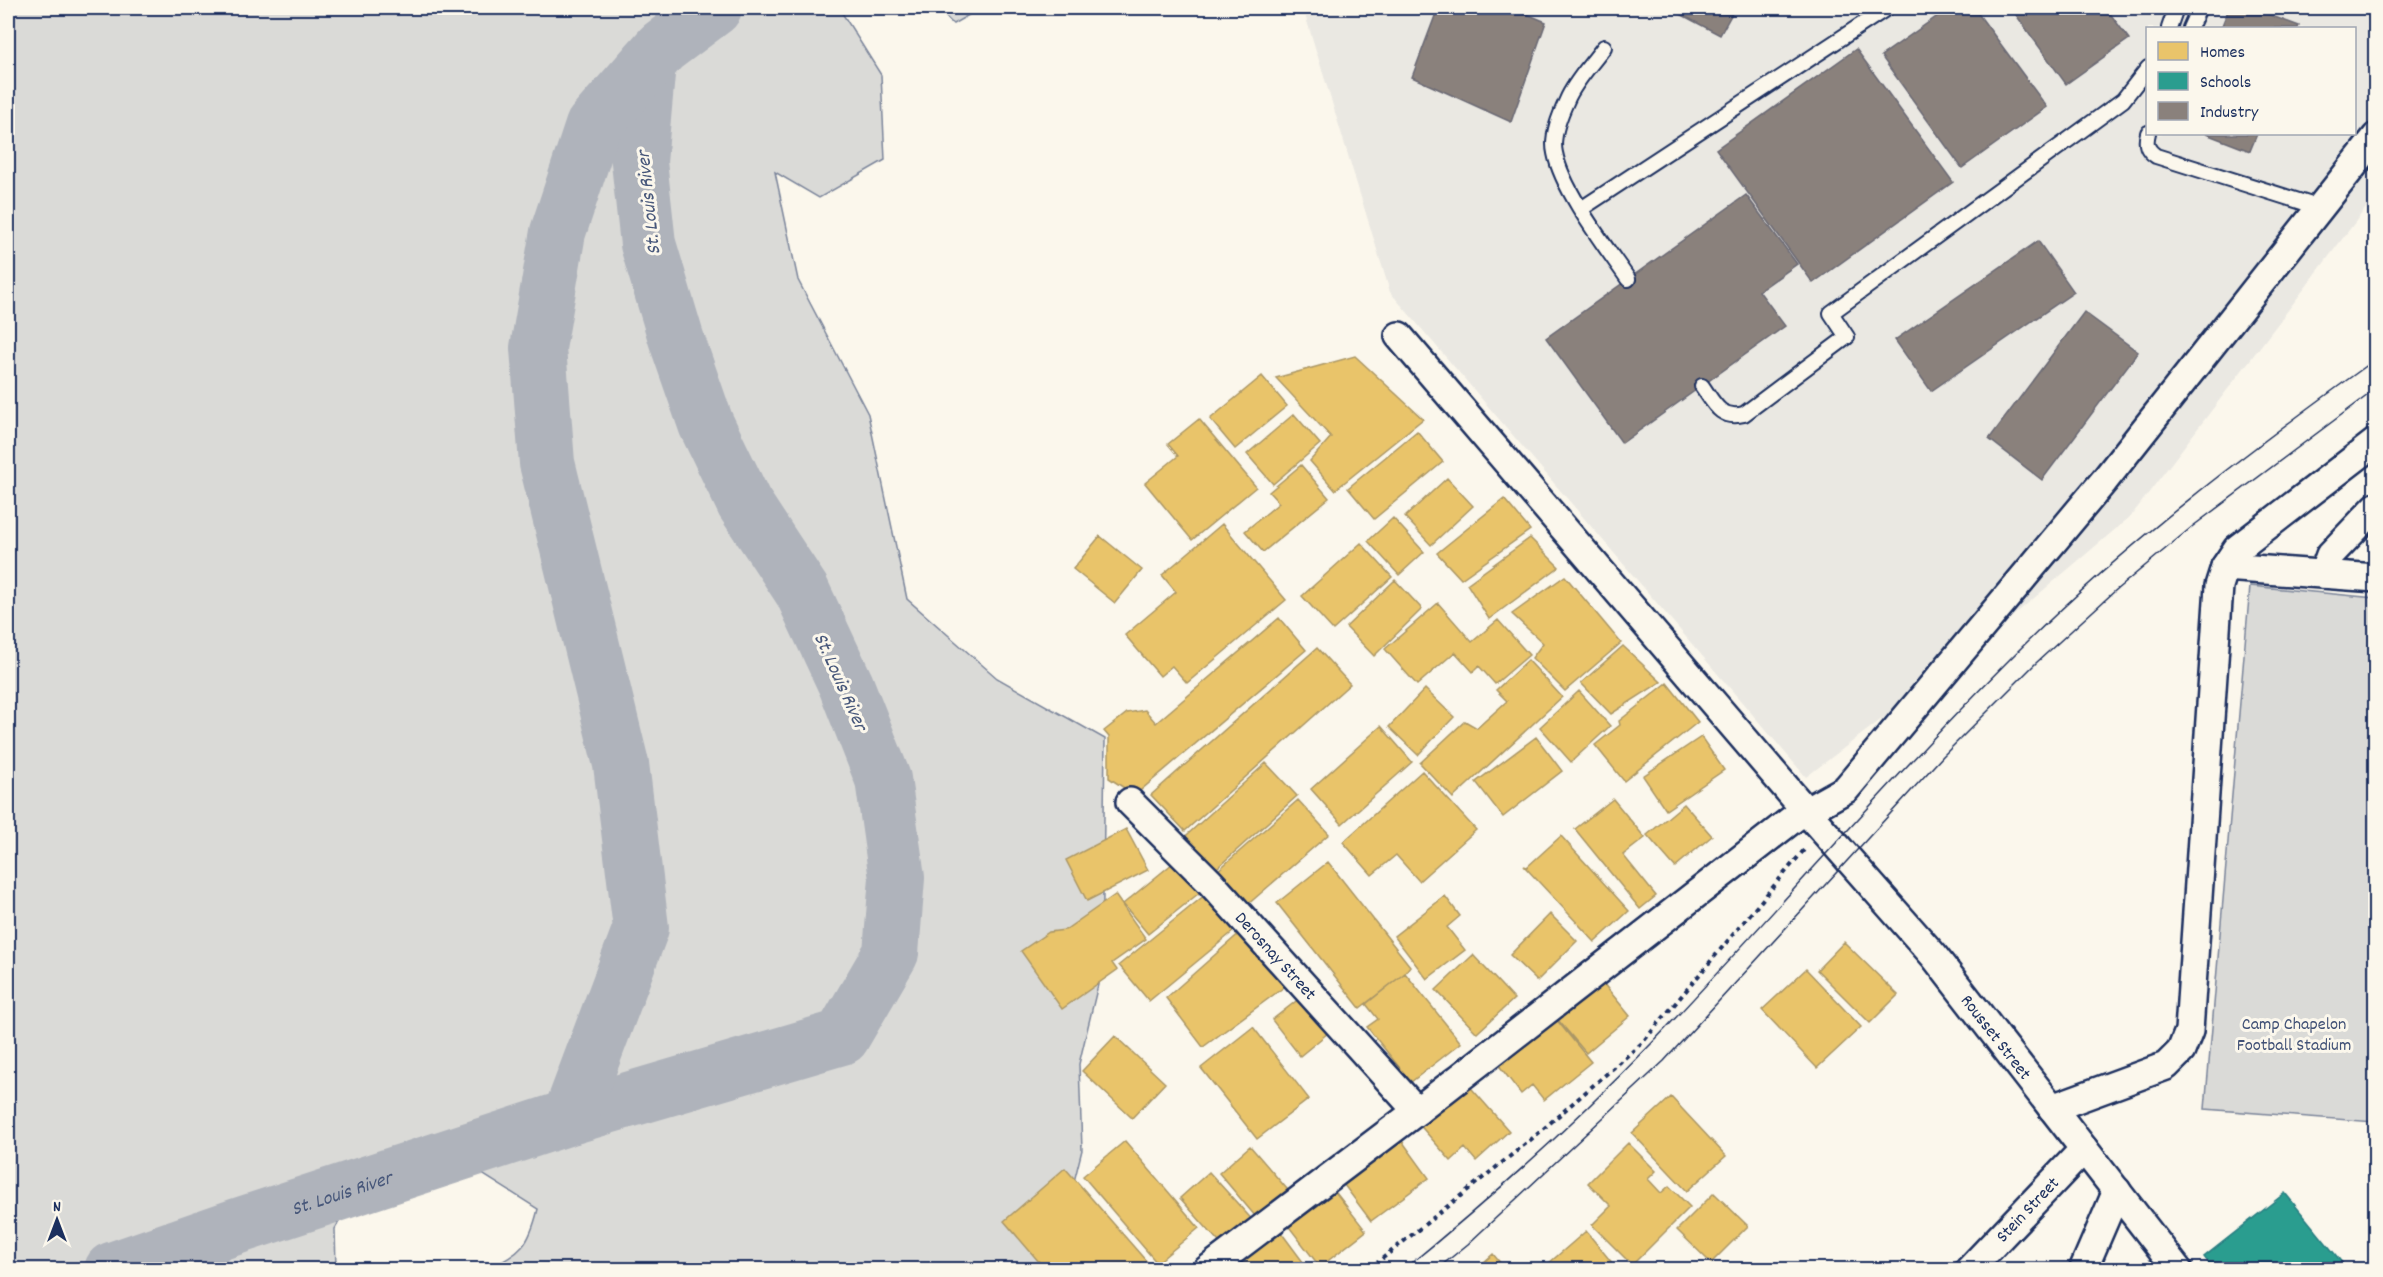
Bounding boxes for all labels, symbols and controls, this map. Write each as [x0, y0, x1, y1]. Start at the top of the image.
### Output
legend [2146, 27, 2356, 135]
text: Homes [2200, 41, 2245, 66]
text: Schools [2200, 71, 2251, 96]
text: Industry [2200, 101, 2259, 126]
water label: St. Louis River [630, 147, 669, 256]
water label: St. Louis River [805, 629, 874, 738]
street label: Derosnay Street [1228, 907, 1321, 1007]
street label: Rousset Street [1953, 990, 2036, 1086]
park label: Camp Chapelon Football Stadium [2237, 1013, 2351, 1059]
water label: St. Louis River [288, 1165, 399, 1225]
street label: Stein Street [1991, 1172, 2066, 1249]
north arrow [27, 1190, 87, 1250]
text: N [53, 1196, 61, 1219]

